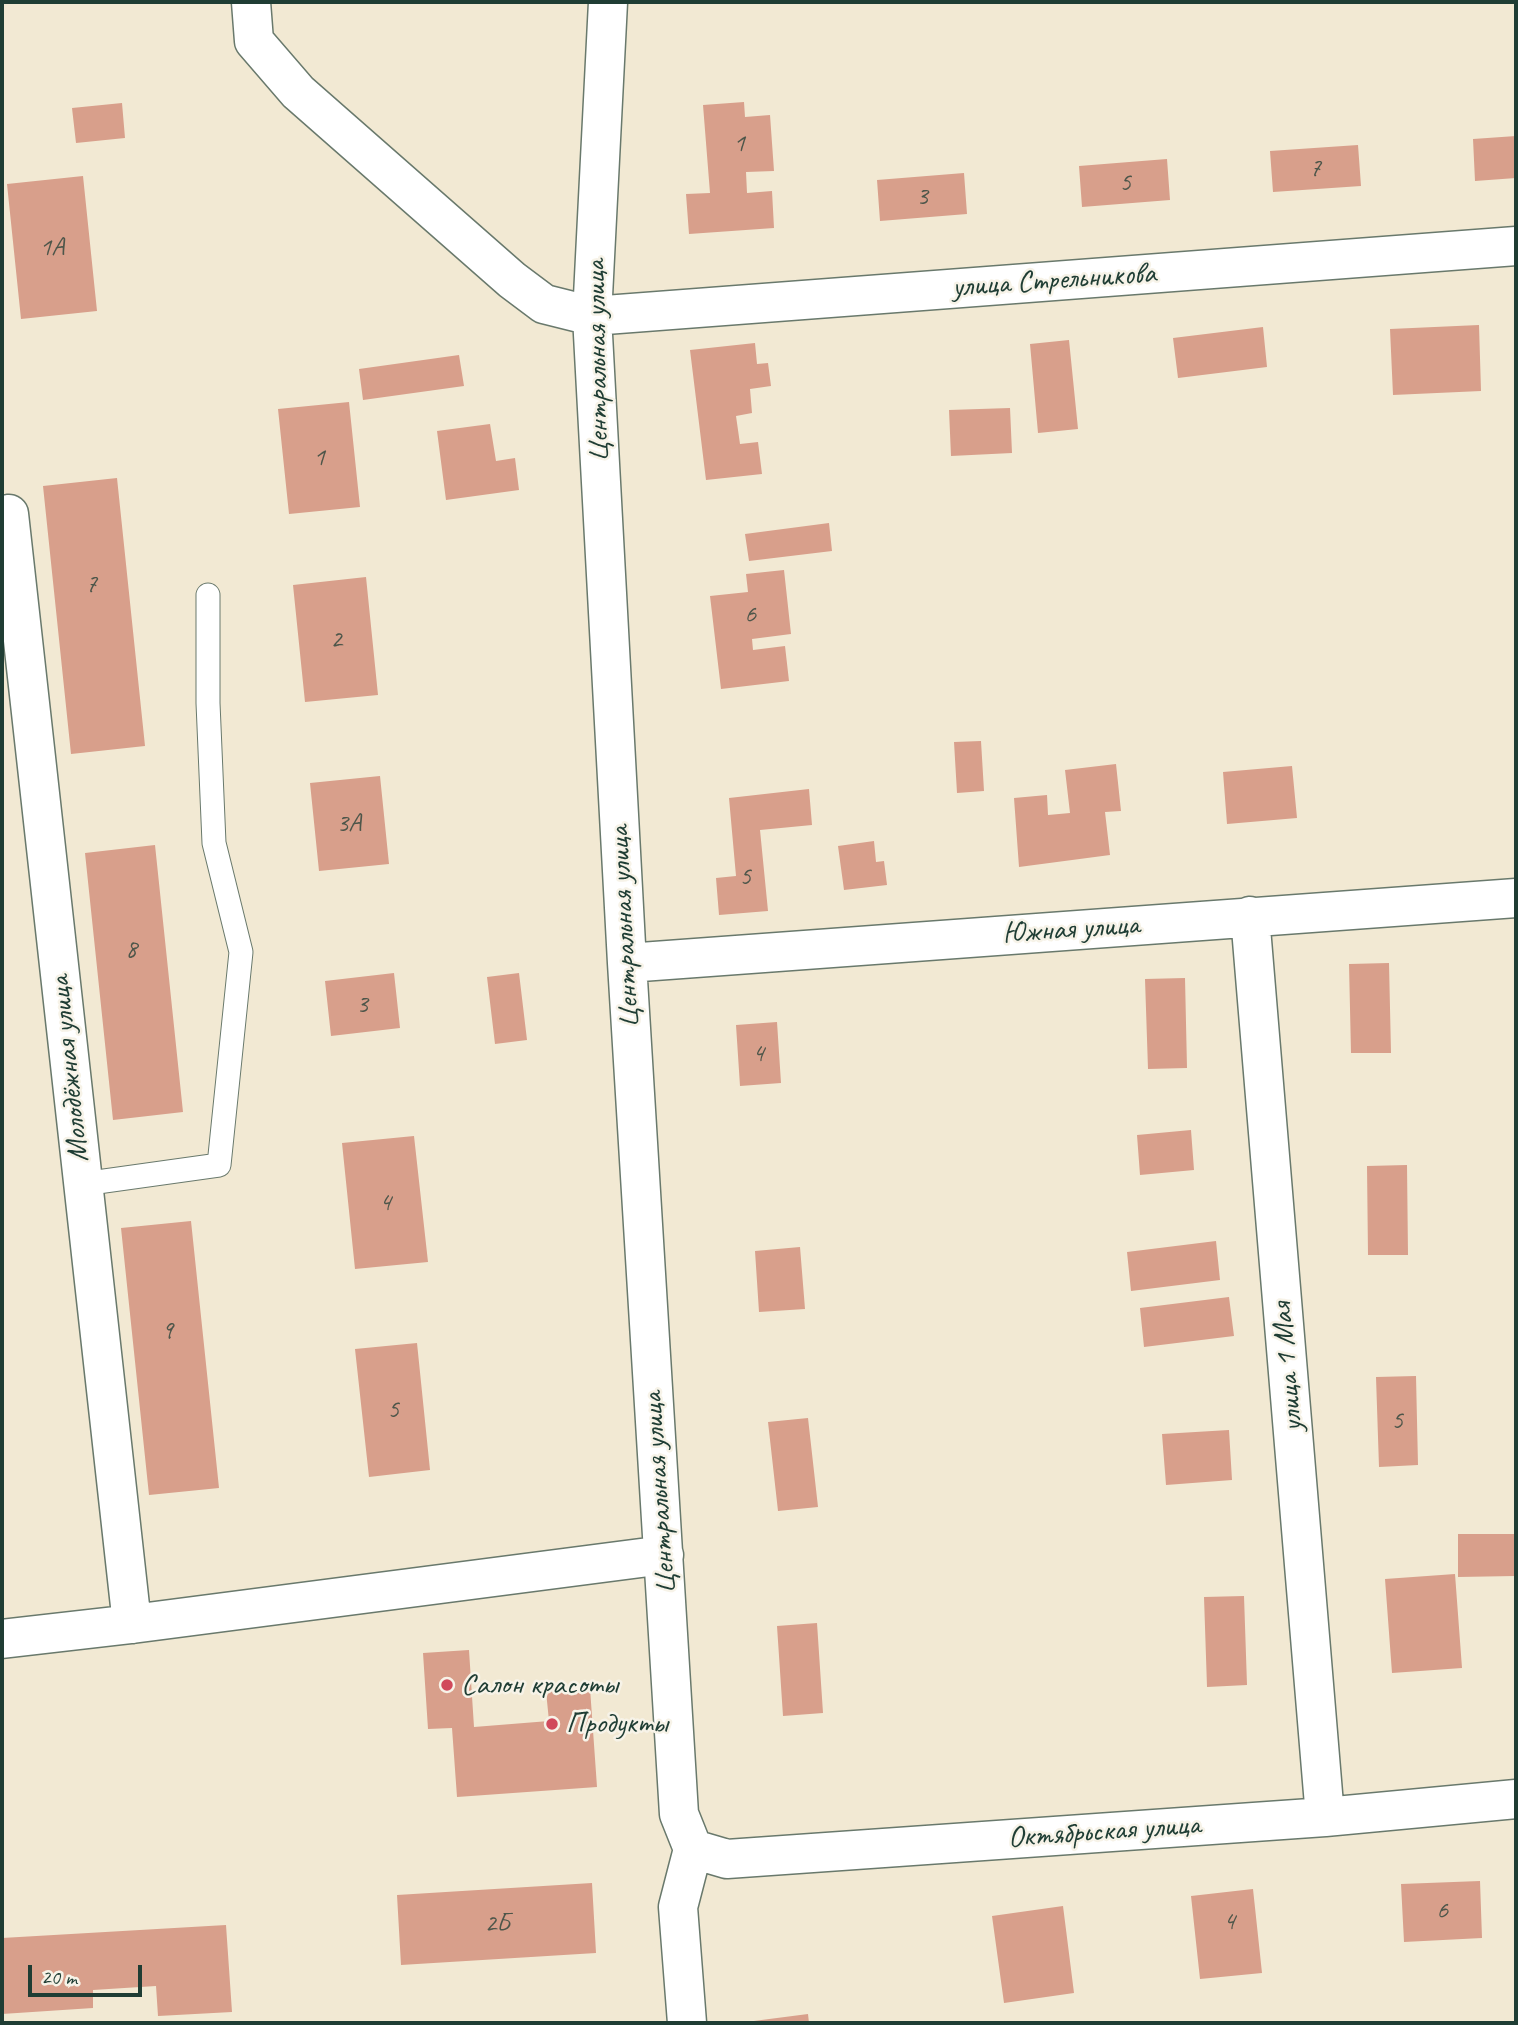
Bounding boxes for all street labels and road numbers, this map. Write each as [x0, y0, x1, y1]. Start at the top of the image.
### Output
street label: улица Стрельникова [951, 256, 1157, 306]
street label: Центральная улица [578, 259, 618, 463]
street label: Центральная улица [602, 825, 648, 1029]
street label: Южная улица [1001, 907, 1141, 953]
street label: Молодёжная улица [42, 974, 98, 1164]
street label: улица 1 Мая [1264, 1301, 1312, 1433]
street label: Центральная улица [635, 1391, 685, 1595]
street label: Октябрьская улица [1007, 1807, 1201, 1857]

